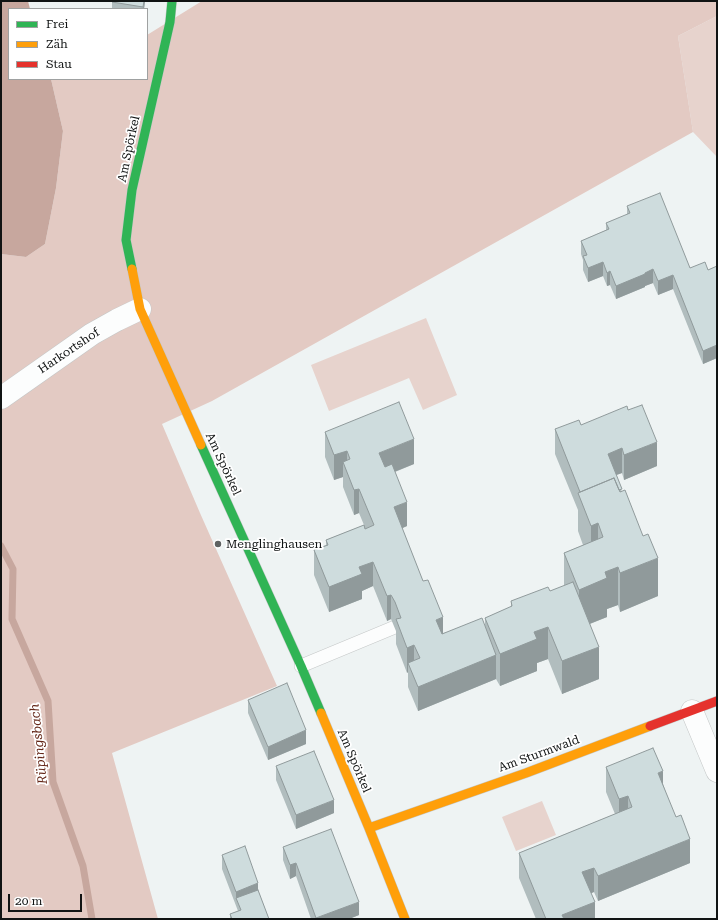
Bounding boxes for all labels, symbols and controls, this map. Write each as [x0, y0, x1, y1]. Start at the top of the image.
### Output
legend [8, 8, 148, 80]
text: Frei [46, 17, 68, 31]
text: Zäh [46, 37, 68, 51]
text: Stau [46, 57, 72, 71]
street label: Am Spörkel [115, 115, 143, 183]
street label: Harkortshof [36, 325, 102, 377]
street label: Am Spörkel [202, 430, 244, 498]
place label: Menglinghausen [226, 537, 322, 551]
marker: Menglinghausen [213, 539, 223, 549]
water label: Rüpingsbach [27, 703, 51, 785]
street label: Am Spörkel [334, 727, 374, 795]
street label: Am Sturmwald [497, 733, 581, 775]
scale bar [10, 886, 84, 912]
text: 20 m [15, 894, 42, 908]

